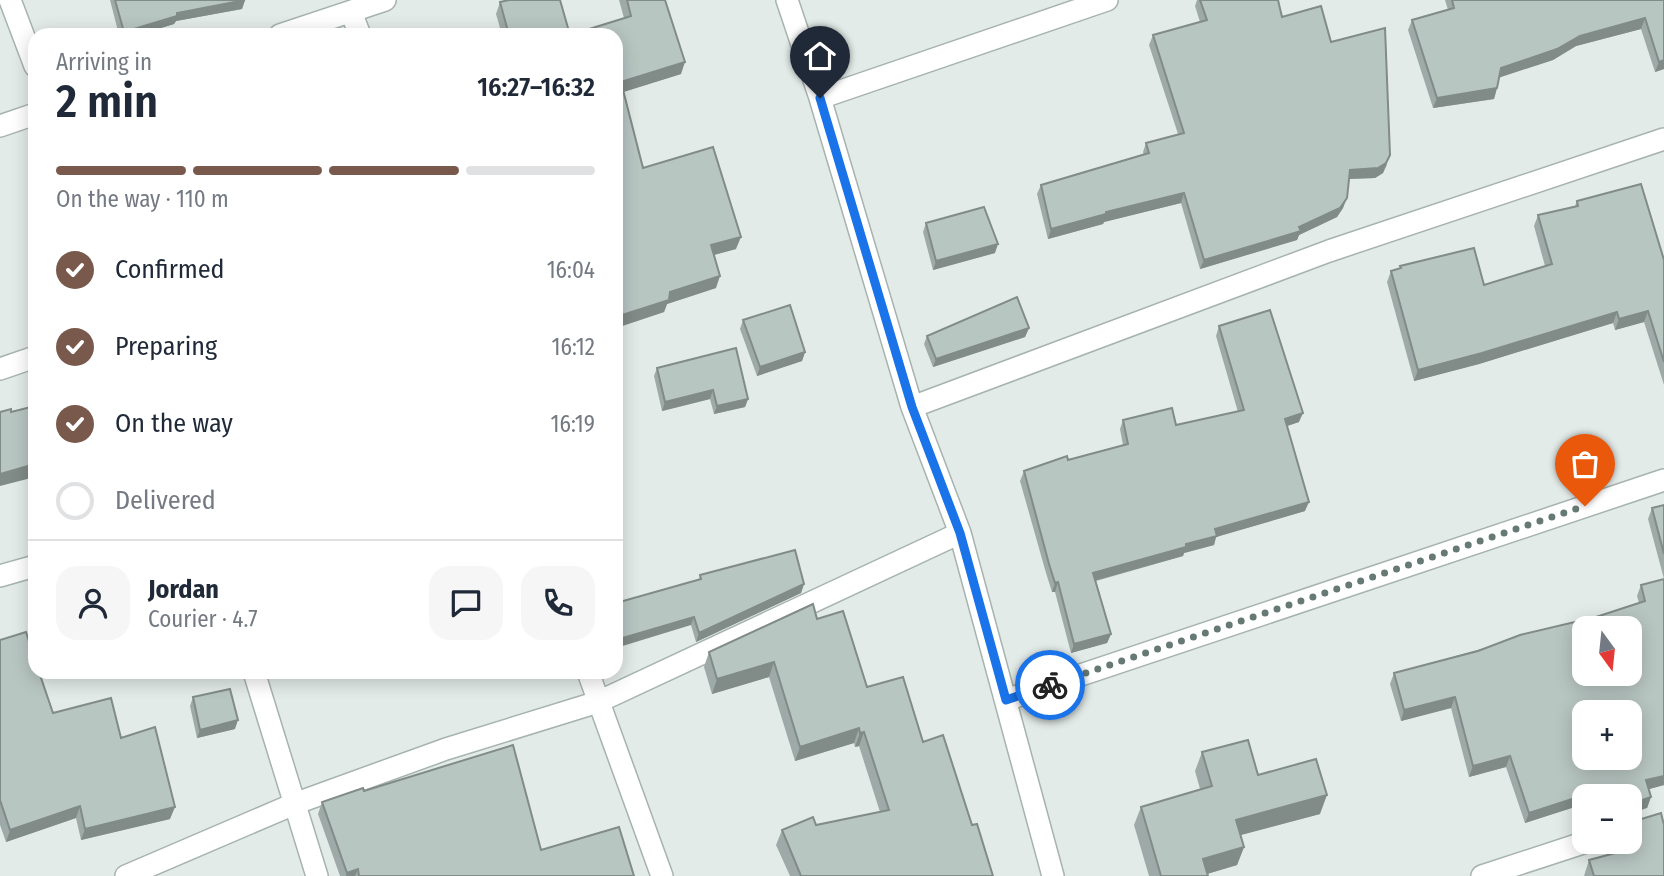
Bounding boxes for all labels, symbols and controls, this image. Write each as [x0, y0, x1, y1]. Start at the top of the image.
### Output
pin [790, 26, 850, 98]
icon: home [801, 37, 839, 75]
text: Arriving in [56, 48, 152, 76]
text: 16:27–16:32 [477, 72, 595, 103]
text: 2 min [56, 74, 158, 129]
text: On the way · 110 m [56, 185, 229, 213]
icon: check [56, 251, 94, 289]
text: Confirmed [115, 254, 225, 285]
text: 16:04 [547, 256, 595, 284]
icon: check [56, 328, 94, 366]
text: Preparing [115, 331, 217, 362]
text: 16:12 [552, 333, 595, 361]
icon: check [56, 405, 94, 443]
text: On the way [115, 408, 233, 439]
text: 16:19 [551, 410, 595, 438]
pin [1555, 434, 1615, 506]
icon: bag [1566, 445, 1604, 483]
text: Delivered [115, 485, 216, 516]
button: person [56, 566, 130, 640]
button: chat [429, 566, 503, 640]
button: phone [521, 566, 595, 640]
text: Jordan [148, 574, 219, 605]
text: Courier · 4.7 [148, 605, 258, 633]
north arrow [1572, 616, 1642, 686]
map controls [1572, 616, 1642, 854]
courier [1015, 650, 1085, 720]
icon: bike [1031, 666, 1069, 704]
button: + [1572, 700, 1642, 770]
button: − [1572, 784, 1642, 854]

